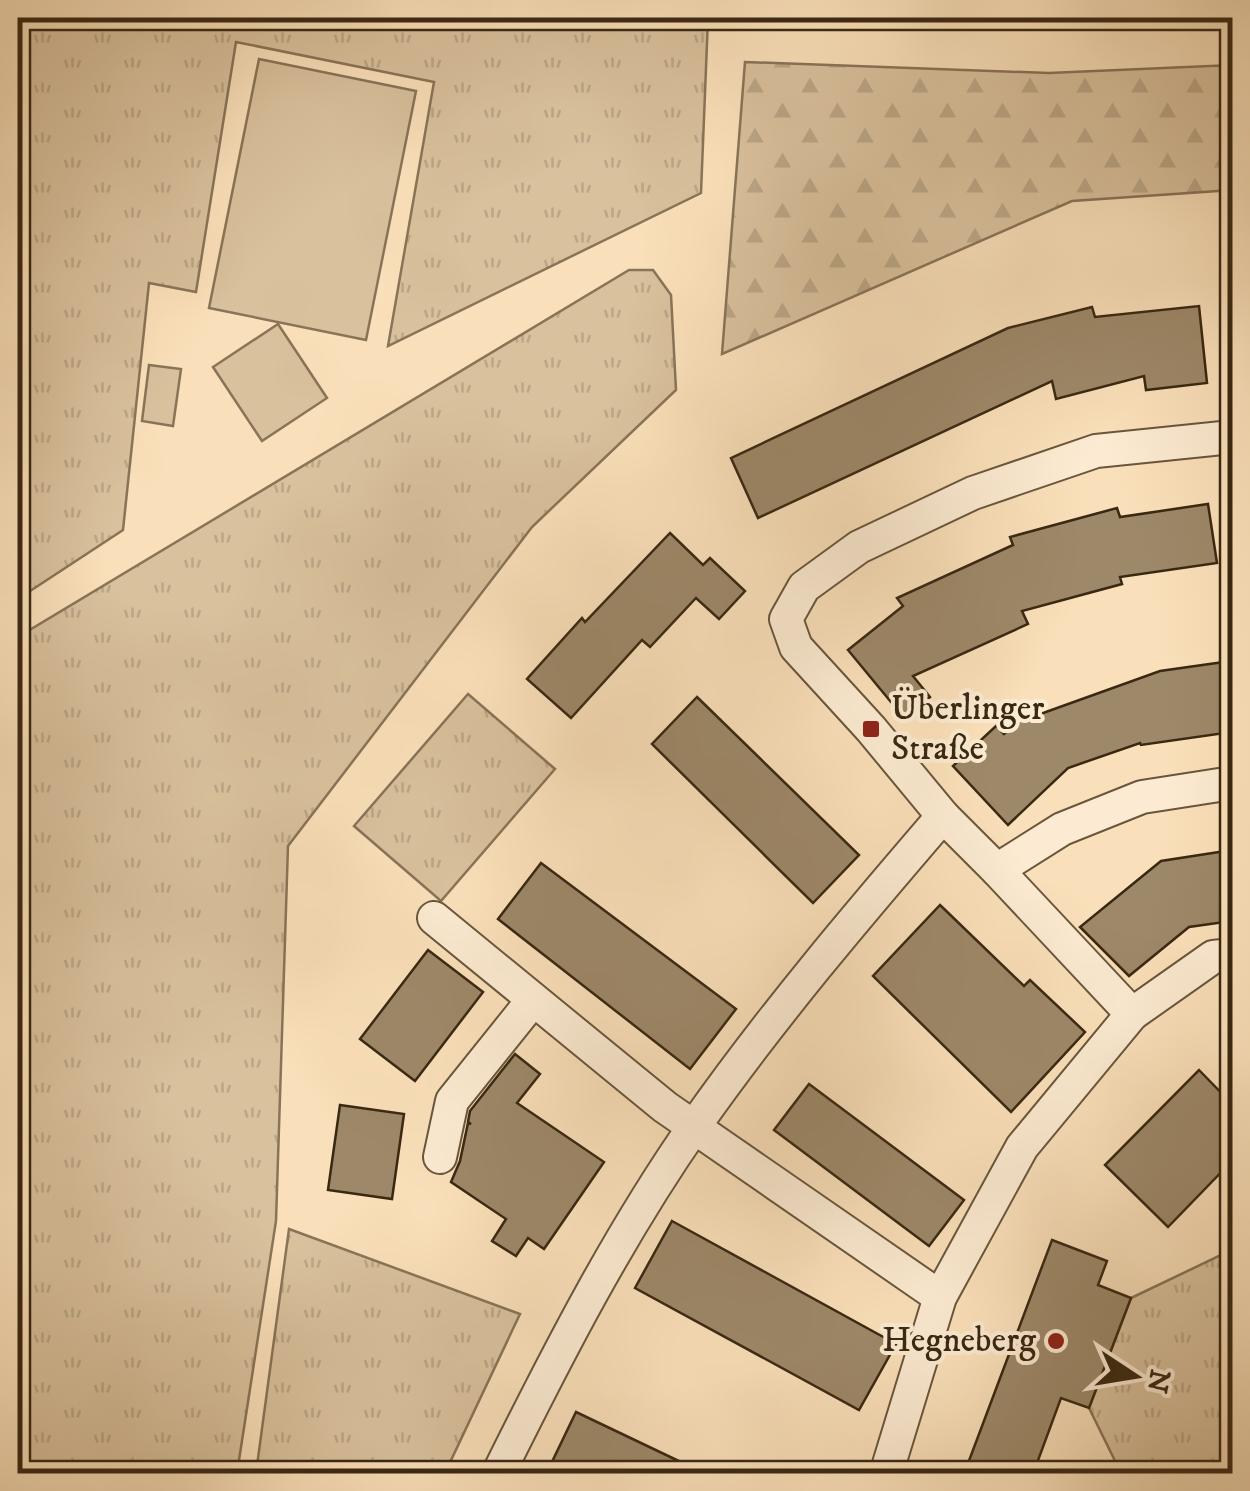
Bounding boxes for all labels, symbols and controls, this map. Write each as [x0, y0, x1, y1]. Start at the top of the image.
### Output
place label: Überlinger Straße [891, 687, 1044, 771]
marker: Überlinger Straße [860, 718, 882, 740]
place label: Hegneberg [882, 1319, 1037, 1363]
north arrow [1085, 1326, 1185, 1426]
marker: Hegneberg [1045, 1330, 1067, 1352]
text: N [1138, 1366, 1177, 1396]

